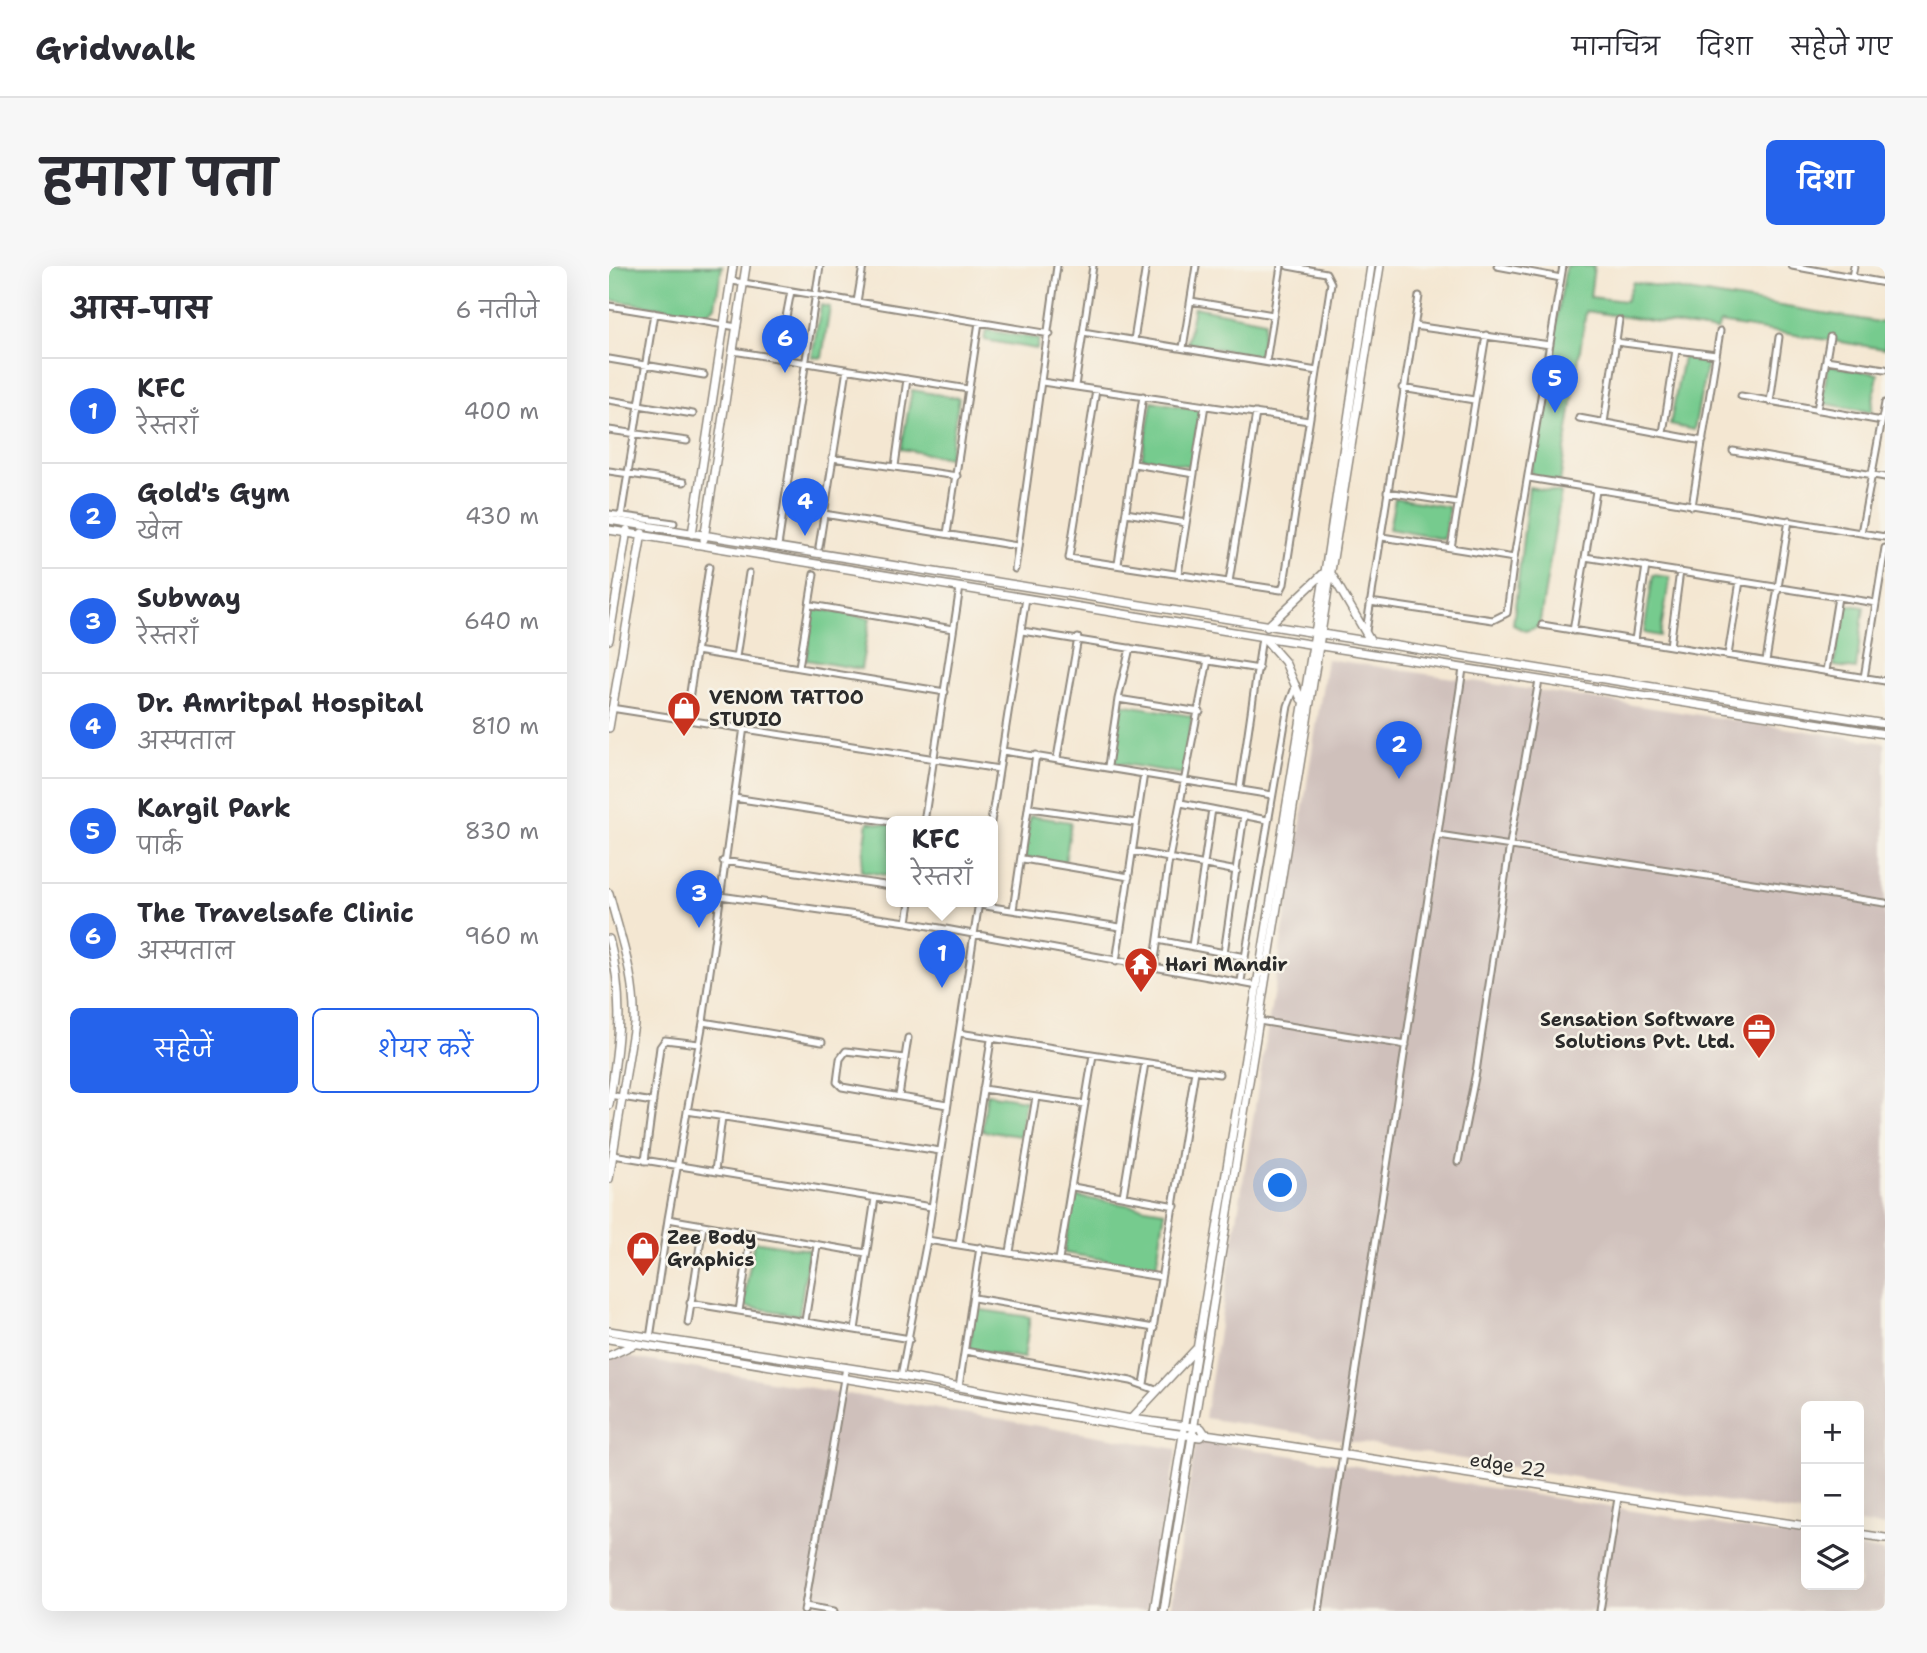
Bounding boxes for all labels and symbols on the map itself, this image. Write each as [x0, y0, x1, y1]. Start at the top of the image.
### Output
pin: 6 [762, 315, 808, 373]
pin: 5 [1532, 355, 1578, 413]
pin: 4 [782, 478, 828, 536]
place label: VENOM TATTOO STUDIO [709, 685, 864, 732]
shop icon: VENOM TATTOO STUDIO [665, 689, 703, 738]
pin: 2 [1376, 721, 1422, 779]
pin: 3 [676, 870, 722, 928]
pin: 1 [919, 930, 965, 988]
temple icon: Hari Mandir [1122, 945, 1160, 994]
place label: Hari Mandir [1165, 952, 1288, 977]
place label: Sensation Software Solutions Pvt. Ltd. [1540, 1007, 1735, 1054]
office icon: Sensation Software Solutions Pvt. Ltd. [1740, 1011, 1778, 1060]
your location [1263, 1168, 1297, 1202]
place label: Zee Body Graphics [667, 1225, 756, 1272]
shop icon: Zee Body Graphics [624, 1229, 662, 1278]
street label: edge 22 [1468, 1447, 1548, 1483]

